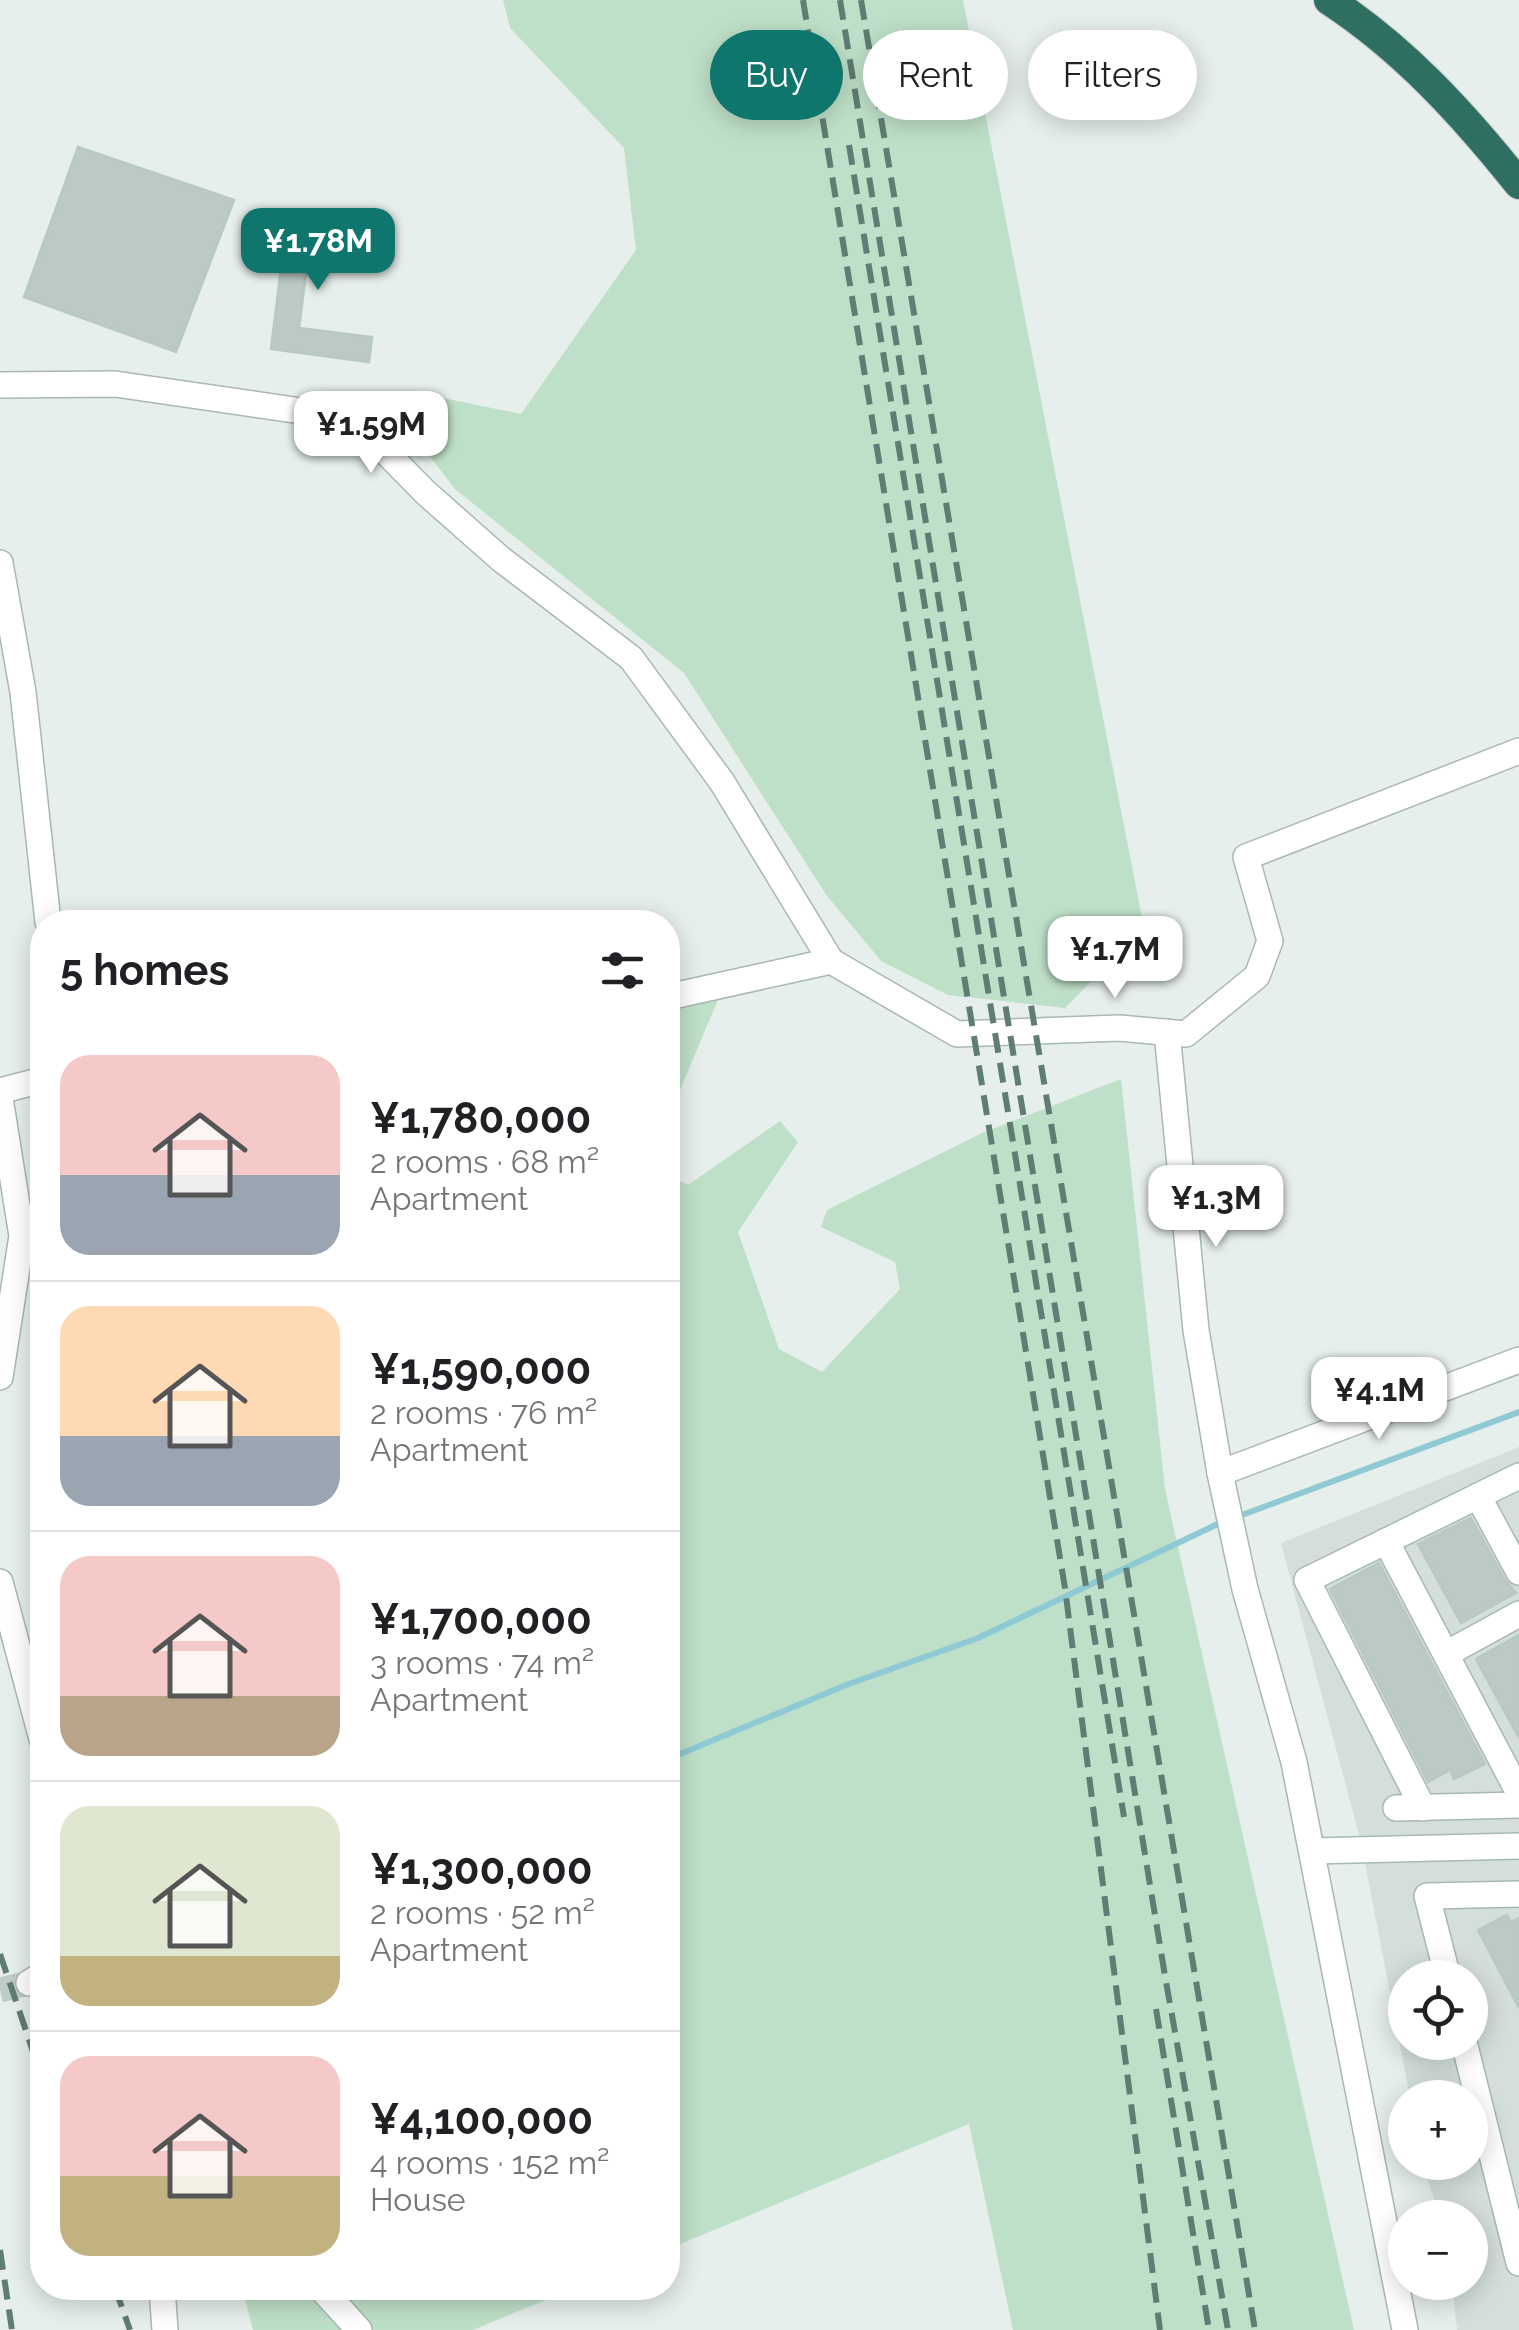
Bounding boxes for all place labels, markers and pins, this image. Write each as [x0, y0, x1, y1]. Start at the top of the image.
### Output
pin: ¥1.78M [237, 208, 399, 293]
pin: ¥1.59M [290, 391, 452, 476]
pin: ¥1.7M [1045, 916, 1185, 1001]
pin: ¥1.3M [1146, 1165, 1286, 1250]
pin: ¥4.1M [1309, 1357, 1449, 1442]

